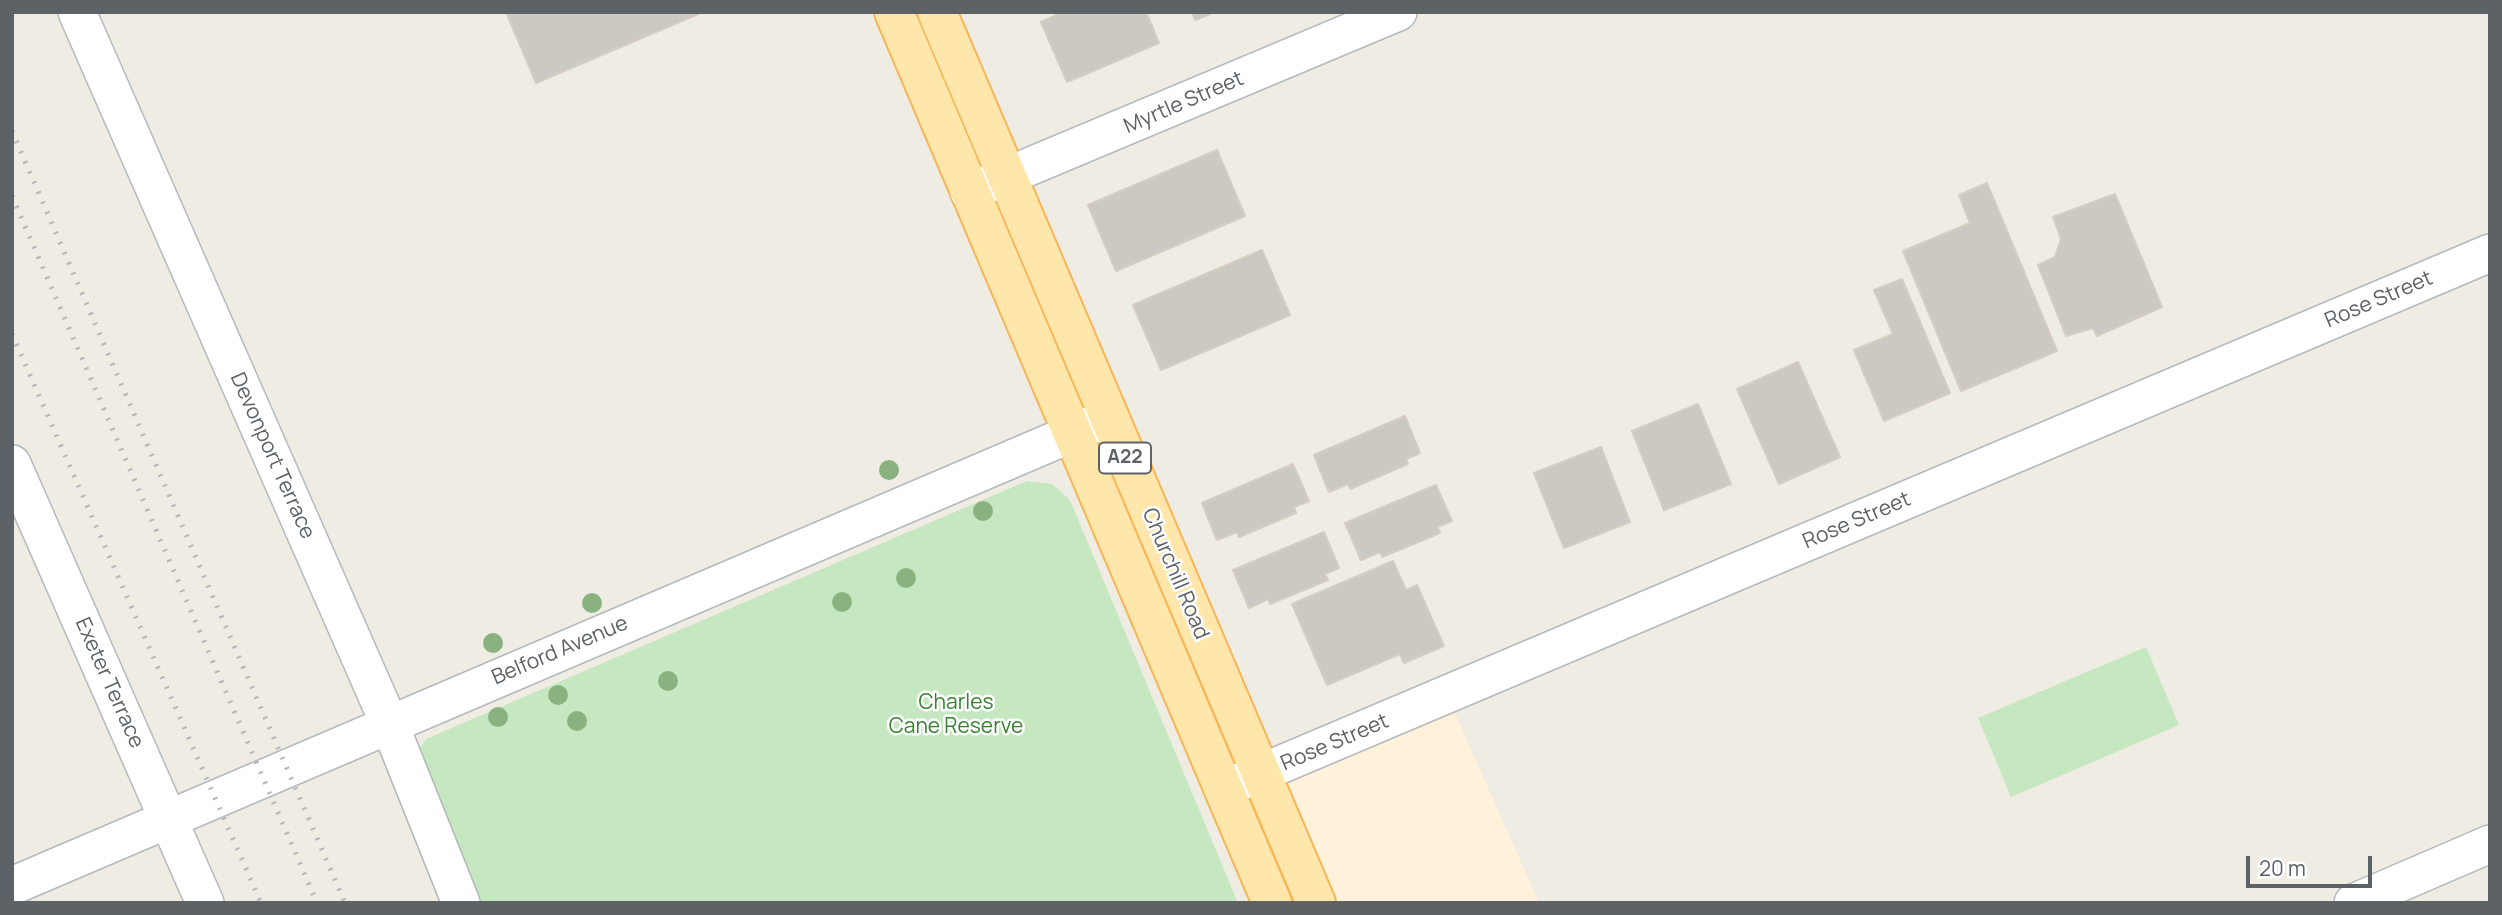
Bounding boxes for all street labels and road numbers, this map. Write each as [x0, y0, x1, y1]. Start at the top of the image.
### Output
street label: Myrtle Street [1120, 66, 1248, 140]
street label: Rose Street [2321, 266, 2437, 334]
street label: Devonport Terrace [224, 369, 320, 543]
road number: A22 [1099, 442, 1151, 474]
street label: Rose Street [1799, 487, 1915, 555]
street label: Churchill Road [1136, 505, 1214, 643]
street label: Belford Avenue [488, 611, 632, 691]
street label: Exeter Terrace [69, 614, 149, 752]
street label: Rose Street [1277, 709, 1393, 777]

